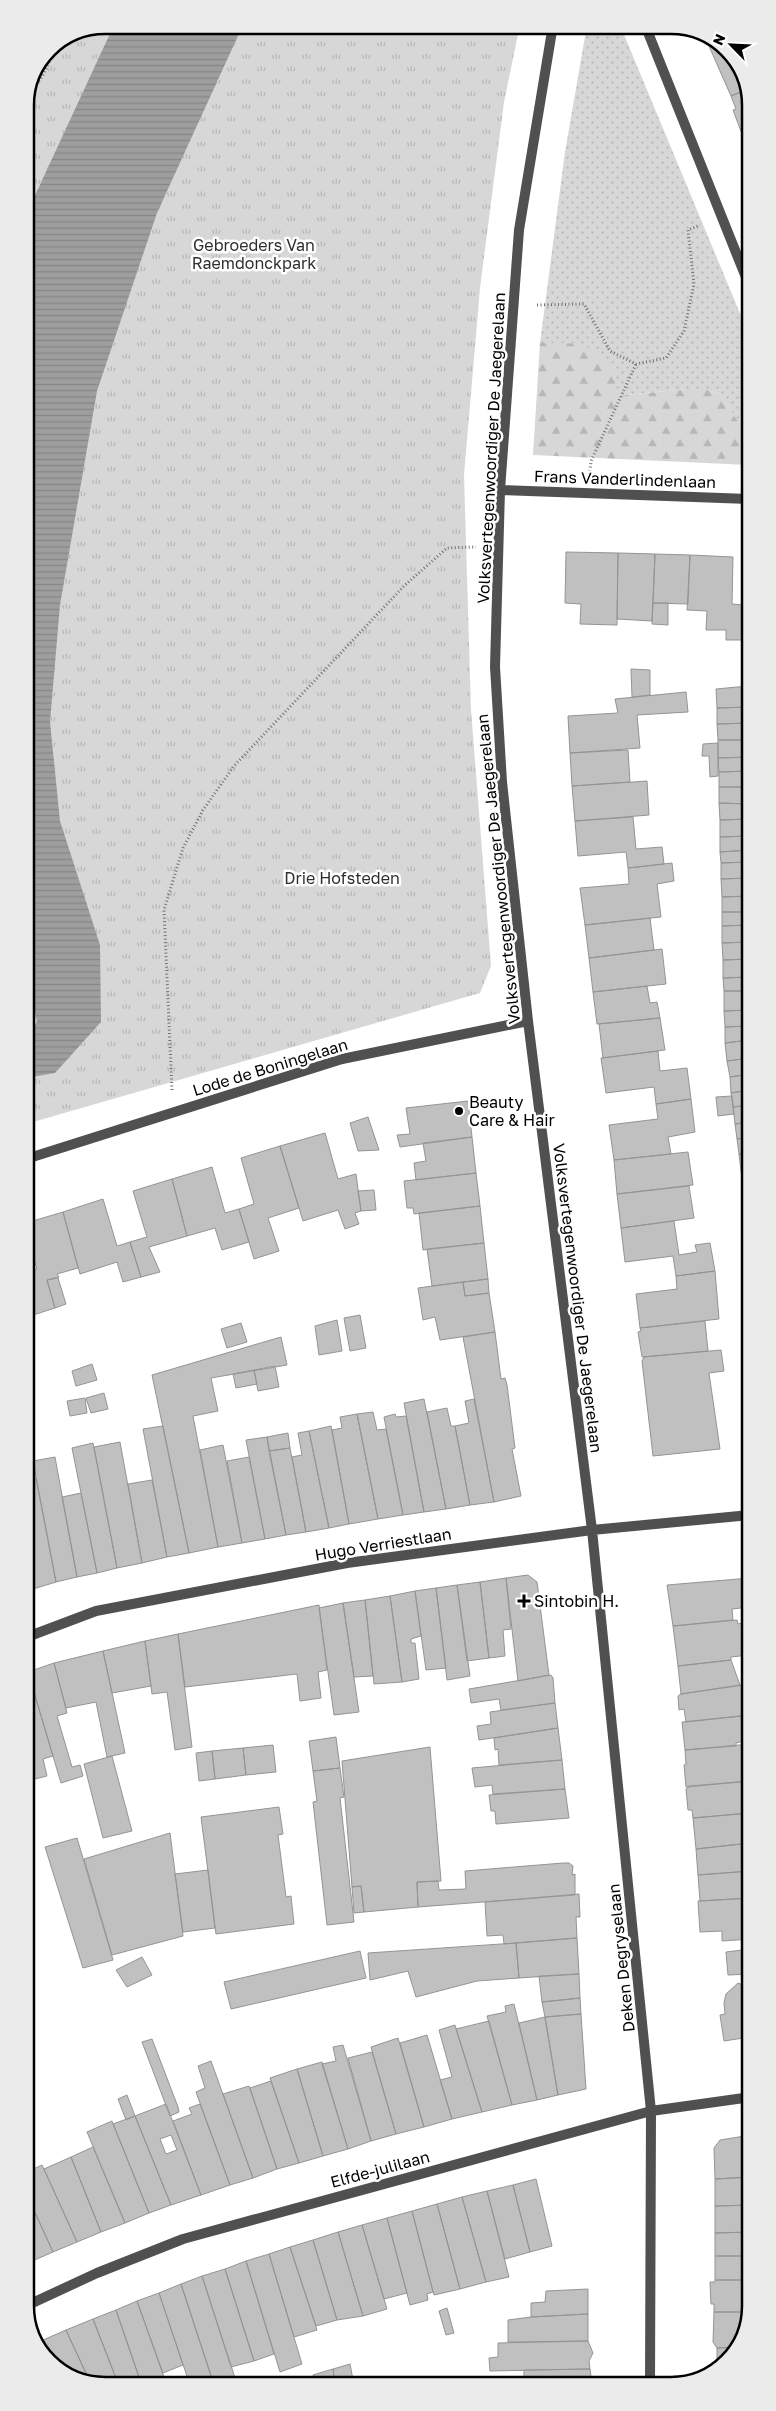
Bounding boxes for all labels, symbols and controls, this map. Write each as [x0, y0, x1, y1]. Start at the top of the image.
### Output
north arrow [706, 20, 756, 70]
text: N [709, 31, 729, 48]
park label: Gebroeders Van Raemdonckpark [192, 235, 316, 273]
street label: Volksvertegenwoordiger De Jaegerelaan [473, 292, 509, 604]
street label: Frans Vanderlindenlaan [534, 466, 716, 492]
street label: Volksvertegenwoordiger De Jaegerelaan [472, 713, 524, 1025]
park label: Drie Hofsteden [284, 868, 400, 888]
street label: Lode de Boningelaan [190, 1034, 350, 1100]
place label: Beauty Care & Hair [469, 1092, 555, 1130]
marker: Beauty Care & Hair [453, 1105, 465, 1117]
street label: Volksvertegenwoordiger De Jaegerelaan [549, 1142, 607, 1454]
street label: Hugo Verriestlaan [313, 1523, 453, 1565]
place label: Sintobin H. [534, 1591, 619, 1611]
marker: Sintobin H. [518, 1595, 530, 1607]
street label: Deken Degryselaan [603, 1883, 639, 2033]
street label: Elfde-julilaan [328, 2146, 432, 2192]

